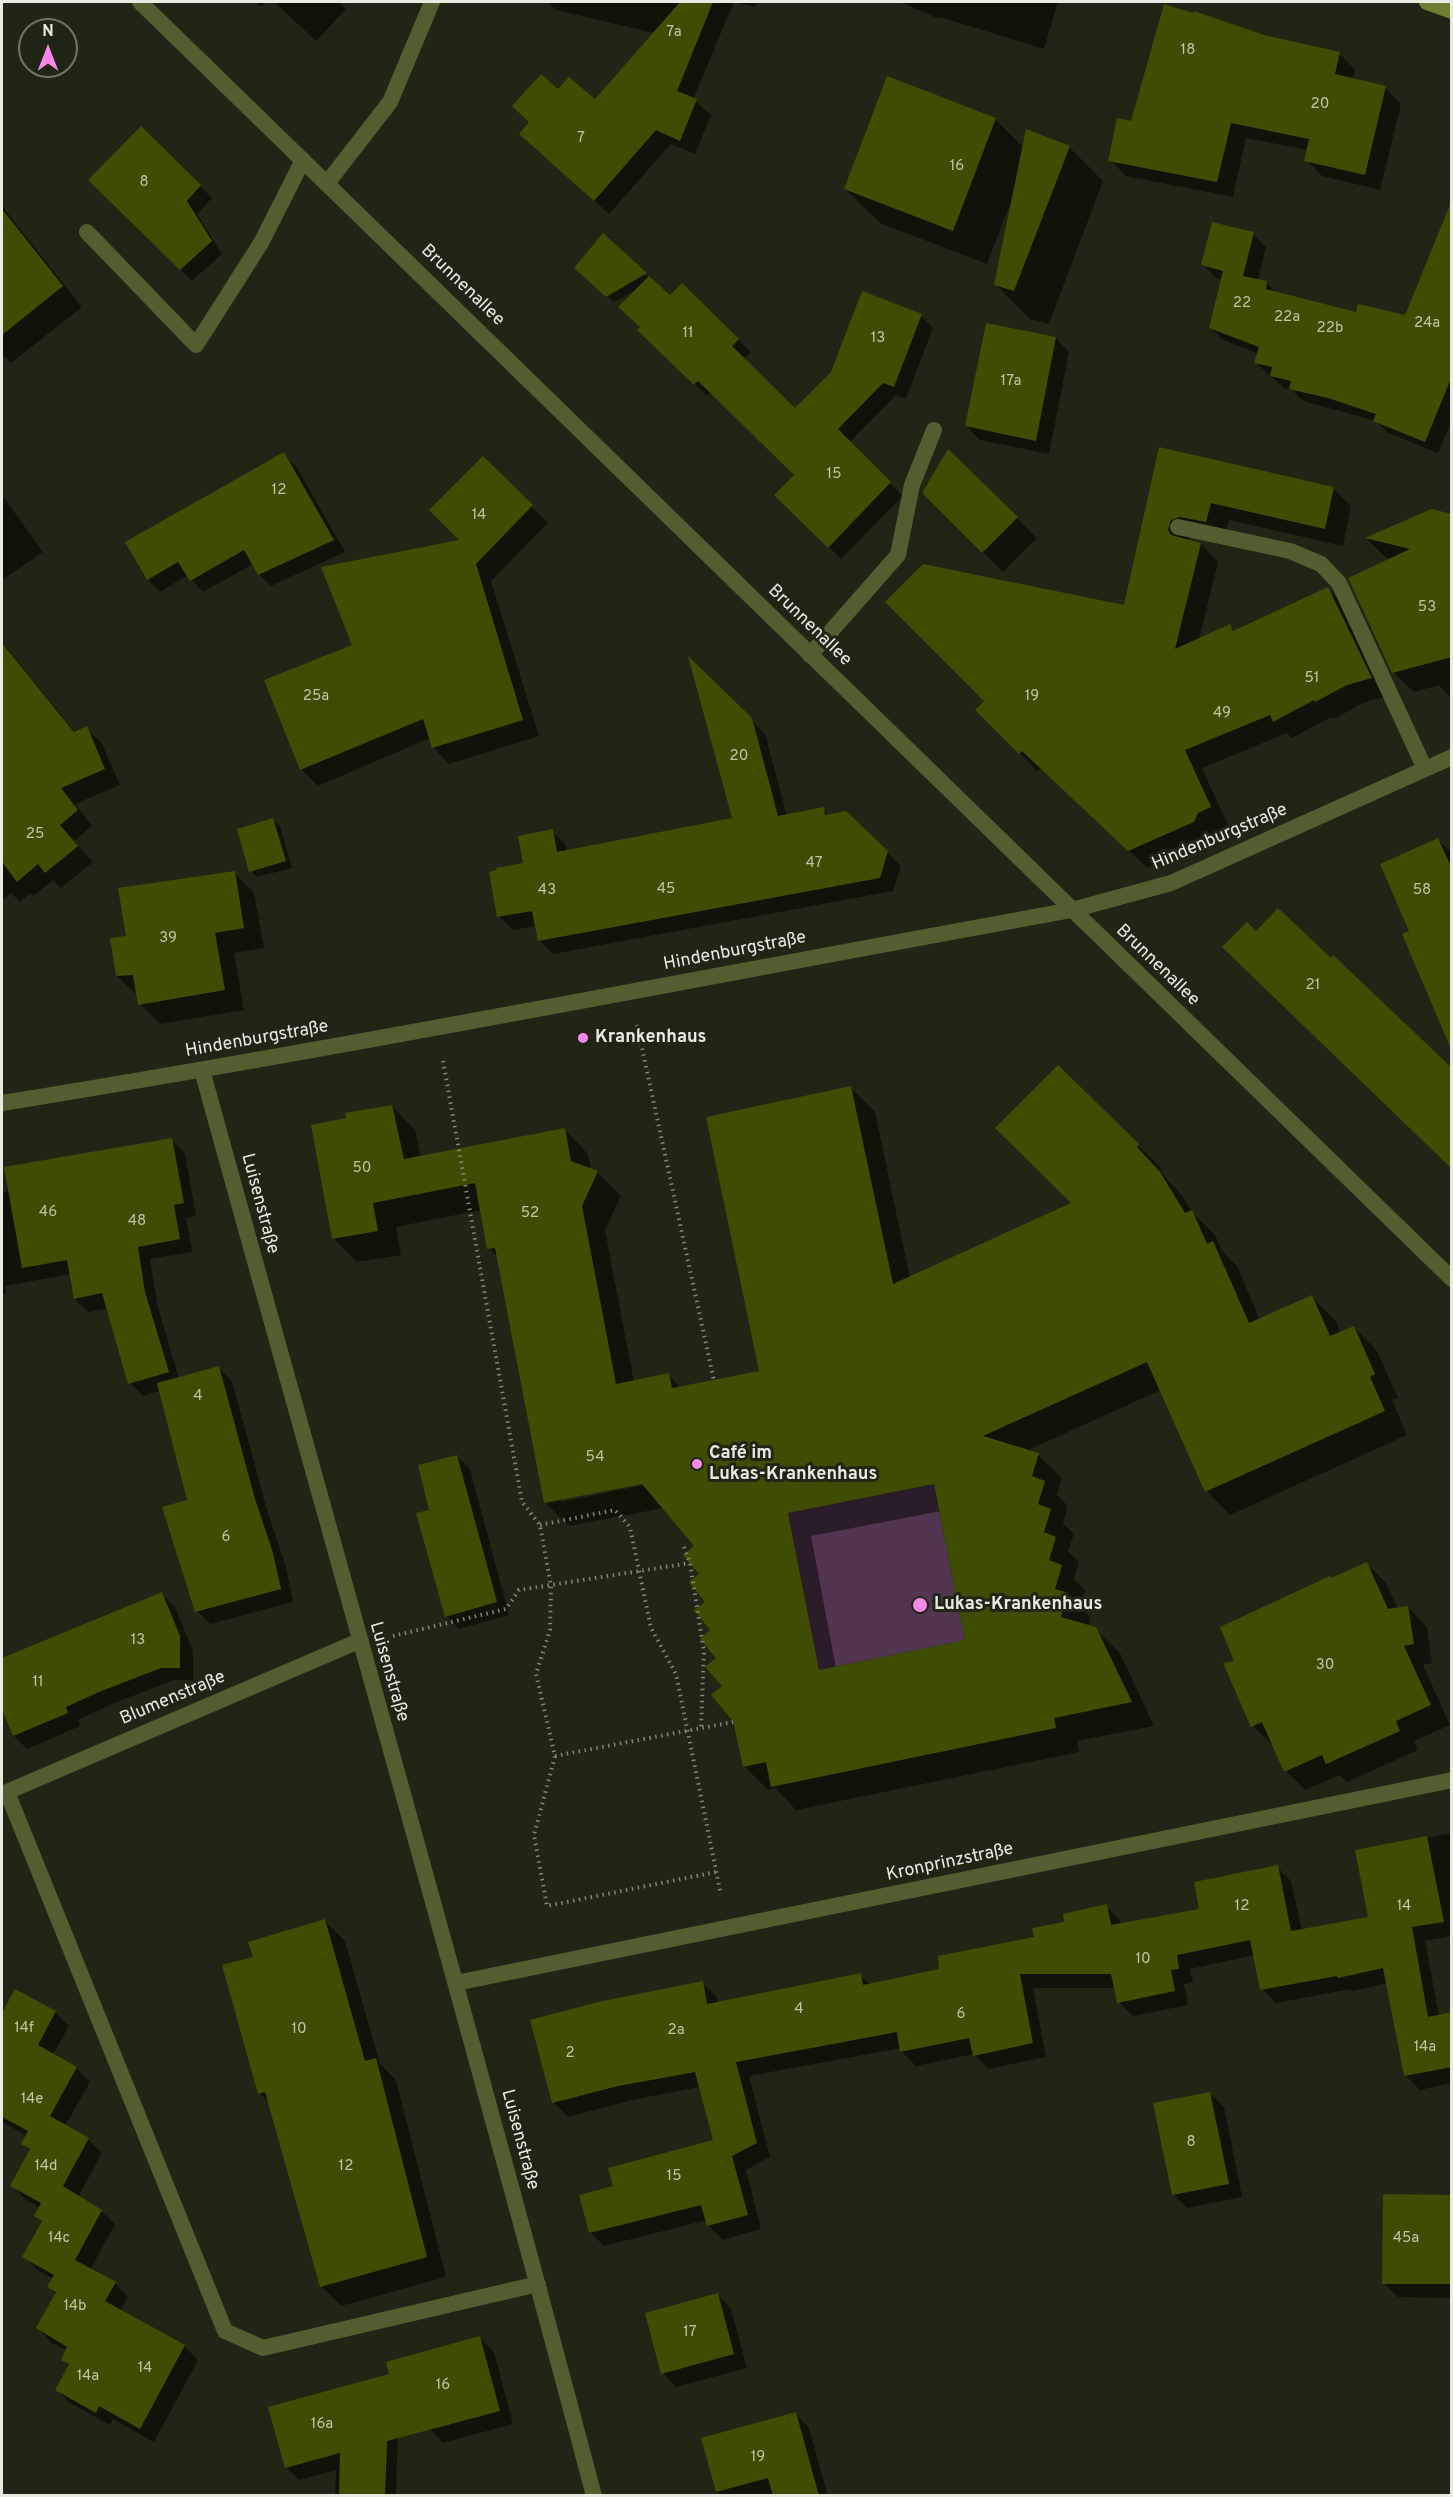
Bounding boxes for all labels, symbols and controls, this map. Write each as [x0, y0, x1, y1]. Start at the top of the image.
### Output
north arrow [18, 18, 78, 78]
text: N [42, 22, 54, 42]
house number: 7a [666, 24, 682, 42]
house number: 18 [1181, 42, 1195, 60]
house number: 20 [1311, 96, 1329, 114]
house number: 7 [577, 130, 585, 148]
house number: 16 [950, 158, 964, 176]
house number: 8 [139, 174, 149, 192]
street label: Brunnenallee [416, 241, 508, 331]
house number: 22 [1233, 295, 1251, 313]
house number: 22a [1274, 309, 1300, 327]
house number: 24a [1414, 315, 1440, 333]
house number: 22b [1317, 320, 1343, 338]
house number: 11 [682, 325, 694, 343]
house number: 13 [871, 330, 885, 348]
house number: 17a [1001, 373, 1021, 391]
house number: 15 [827, 466, 841, 484]
house number: 12 [272, 482, 286, 500]
house number: 14 [472, 507, 486, 525]
street label: Brunnenallee [763, 581, 855, 671]
house number: 53 [1418, 599, 1436, 617]
house number: 51 [1305, 670, 1319, 688]
house number: 25a [303, 688, 329, 706]
house number: 19 [1025, 688, 1039, 706]
house number: 49 [1213, 705, 1231, 723]
house number: 20 [730, 748, 748, 766]
street label: Hindenburgstraße [1149, 800, 1291, 876]
house number: 25 [26, 826, 44, 844]
house number: 47 [806, 855, 822, 873]
house number: 45 [657, 881, 675, 899]
house number: 43 [538, 882, 556, 900]
house number: 58 [1413, 882, 1431, 900]
street label: Brunnenallee [1111, 921, 1203, 1011]
street label: Hindenburgstraße [662, 928, 808, 976]
house number: 39 [159, 930, 177, 948]
house number: 21 [1306, 977, 1320, 995]
street label: Hindenburgstraße [184, 1017, 330, 1063]
place label: Krankenhaus [595, 1027, 706, 1049]
marker: Krankenhaus [576, 1031, 590, 1045]
street label: Luisenstraße [235, 1151, 283, 1257]
house number: 50 [353, 1160, 371, 1178]
house number: 46 [39, 1204, 57, 1222]
house number: 52 [521, 1205, 539, 1223]
house number: 48 [128, 1213, 146, 1231]
house number: 4 [193, 1388, 203, 1406]
place label: Café im Lukas-Krankenhaus [709, 1443, 877, 1486]
house number: 54 [586, 1449, 604, 1467]
marker: Café im Lukas-Krankenhaus [690, 1457, 704, 1471]
house number: 6 [222, 1529, 230, 1547]
place label: Lukas-Krankenhaus [934, 1594, 1102, 1616]
marker: Lukas-Krankenhaus [911, 1596, 929, 1614]
street label: Luisenstraße [363, 1619, 413, 1725]
house number: 13 [131, 1632, 145, 1650]
house number: 30 [1316, 1657, 1334, 1675]
street label: Blumenstraße [117, 1667, 229, 1731]
house number: 11 [32, 1674, 44, 1692]
street label: Kronprinzstraße [884, 1839, 1016, 1887]
house number: 12 [1235, 1898, 1249, 1916]
house number: 14 [1397, 1898, 1411, 1916]
house number: 10 [1135, 1951, 1151, 1969]
house number: 4 [794, 2001, 804, 2019]
house number: 6 [957, 2006, 965, 2024]
house number: 14f [14, 2020, 34, 2038]
house number: 10 [291, 2021, 307, 2039]
house number: 2a [667, 2022, 685, 2040]
house number: 14a [1414, 2039, 1436, 2057]
house number: 2 [565, 2045, 575, 2063]
street label: Luisenstraße [495, 2087, 543, 2193]
house number: 14e [21, 2091, 43, 2109]
house number: 8 [1186, 2134, 1196, 2152]
house number: 14d [34, 2158, 58, 2176]
house number: 12 [339, 2158, 353, 2176]
house number: 15 [667, 2168, 681, 2186]
house number: 14c [48, 2230, 70, 2248]
house number: 45a [1393, 2230, 1419, 2248]
house number: 14b [63, 2298, 87, 2316]
house number: 17 [683, 2324, 697, 2342]
house number: 14 [138, 2360, 152, 2378]
house number: 14a [77, 2368, 99, 2386]
house number: 16 [436, 2377, 450, 2395]
house number: 16a [311, 2416, 333, 2434]
house number: 19 [751, 2449, 765, 2467]

